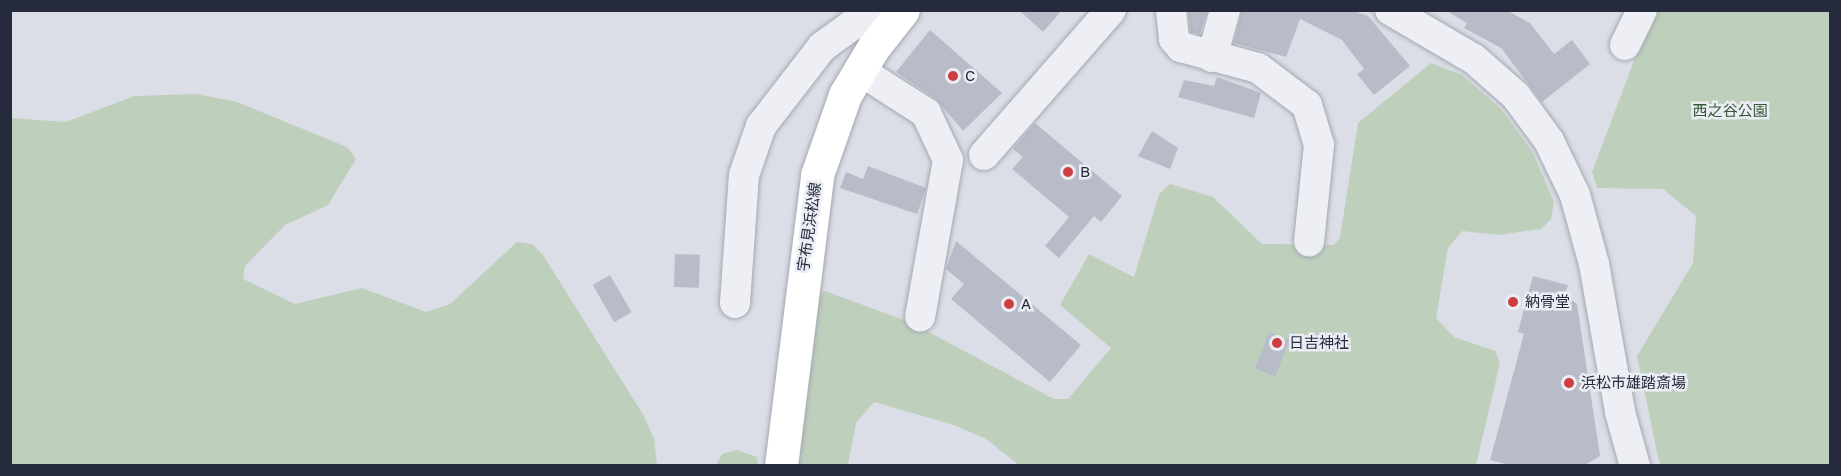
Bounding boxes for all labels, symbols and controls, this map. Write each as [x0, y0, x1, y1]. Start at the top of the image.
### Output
place label: C [965, 67, 975, 85]
marker: C [946, 69, 960, 83]
park label: 西之谷公園 [1693, 102, 1767, 120]
place label: B [1080, 163, 1090, 181]
marker: B [1061, 165, 1075, 179]
street label: 宇布見浜松線 [794, 181, 824, 273]
place label: 納骨堂 [1525, 293, 1570, 311]
place label: A [1021, 295, 1031, 313]
marker: 納骨堂 [1506, 295, 1520, 309]
marker: A [1002, 297, 1016, 311]
place label: 日吉神社 [1289, 334, 1349, 352]
marker: 日吉神社 [1270, 336, 1284, 350]
place label: 浜松市雄踏斎場 [1581, 374, 1686, 392]
marker: 浜松市雄踏斎場 [1562, 376, 1576, 390]

